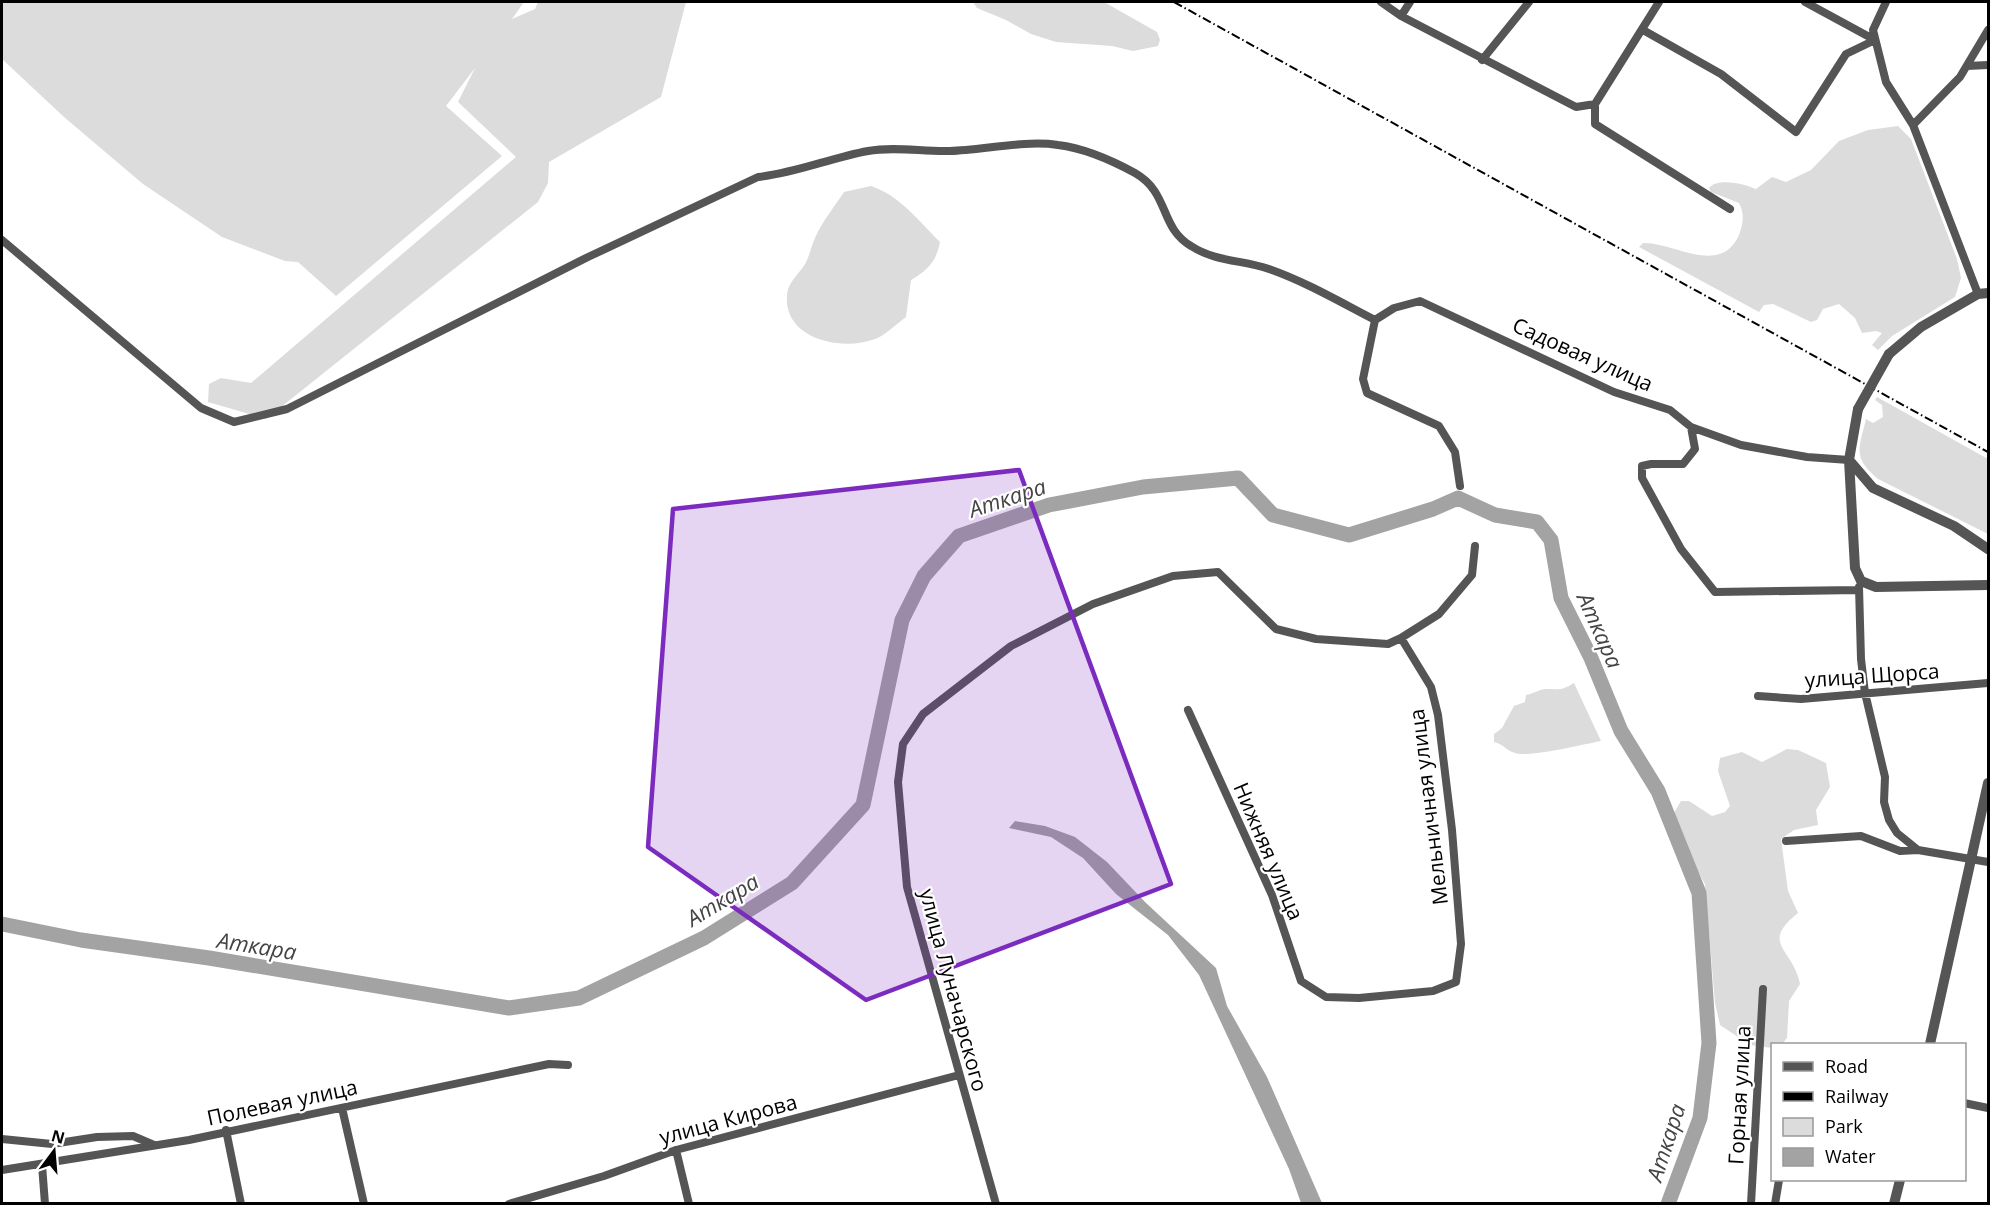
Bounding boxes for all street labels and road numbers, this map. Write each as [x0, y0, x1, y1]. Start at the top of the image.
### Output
street label: Садовая улица [1508, 310, 1658, 398]
street label: улица Щорса [1804, 656, 1940, 694]
street label: Мельничная улица [1402, 707, 1454, 907]
street label: Нижняя улица [1227, 778, 1311, 924]
street label: улица Луначарского [913, 885, 995, 1095]
street label: Горная улица [1721, 1025, 1757, 1165]
street label: Полевая улица [204, 1072, 360, 1132]
street label: улица Кирова [656, 1087, 800, 1151]

